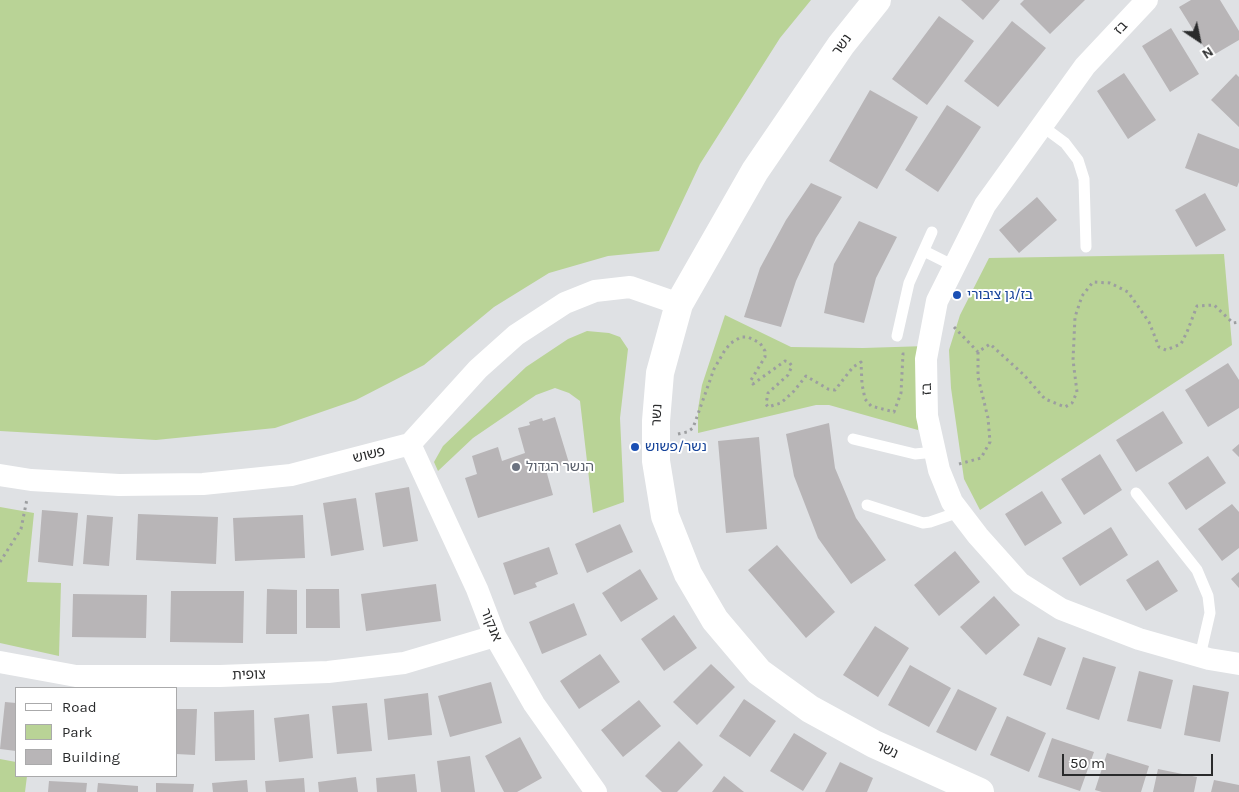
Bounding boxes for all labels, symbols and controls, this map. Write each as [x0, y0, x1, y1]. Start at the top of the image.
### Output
north arrow [1174, 15, 1224, 65]
street label: בז [1111, 18, 1131, 38]
street label: נשר [829, 31, 855, 59]
text: N [1199, 43, 1217, 63]
place label: בז/גן ציבורי [967, 287, 1033, 303]
marker: בז/גן ציבורי [951, 289, 963, 301]
street label: בז [918, 383, 936, 395]
street label: נשר [648, 403, 666, 427]
place label: נשר/פשוש [645, 439, 707, 455]
marker: נשר/פשוש [629, 441, 641, 453]
street label: פשוש [351, 443, 387, 467]
place label: הנשר הגדול [526, 459, 594, 475]
marker: הנשר הגדול [510, 461, 522, 473]
street label: אנקור [477, 606, 505, 644]
street label: צופית [232, 666, 266, 684]
legend [15, 687, 178, 777]
text: Road [62, 698, 97, 716]
text: Park [62, 723, 92, 741]
street label: נשר [873, 738, 901, 762]
scale bar [1064, 744, 1215, 776]
text: Building [62, 748, 120, 766]
text: 50 m [1070, 754, 1105, 772]

